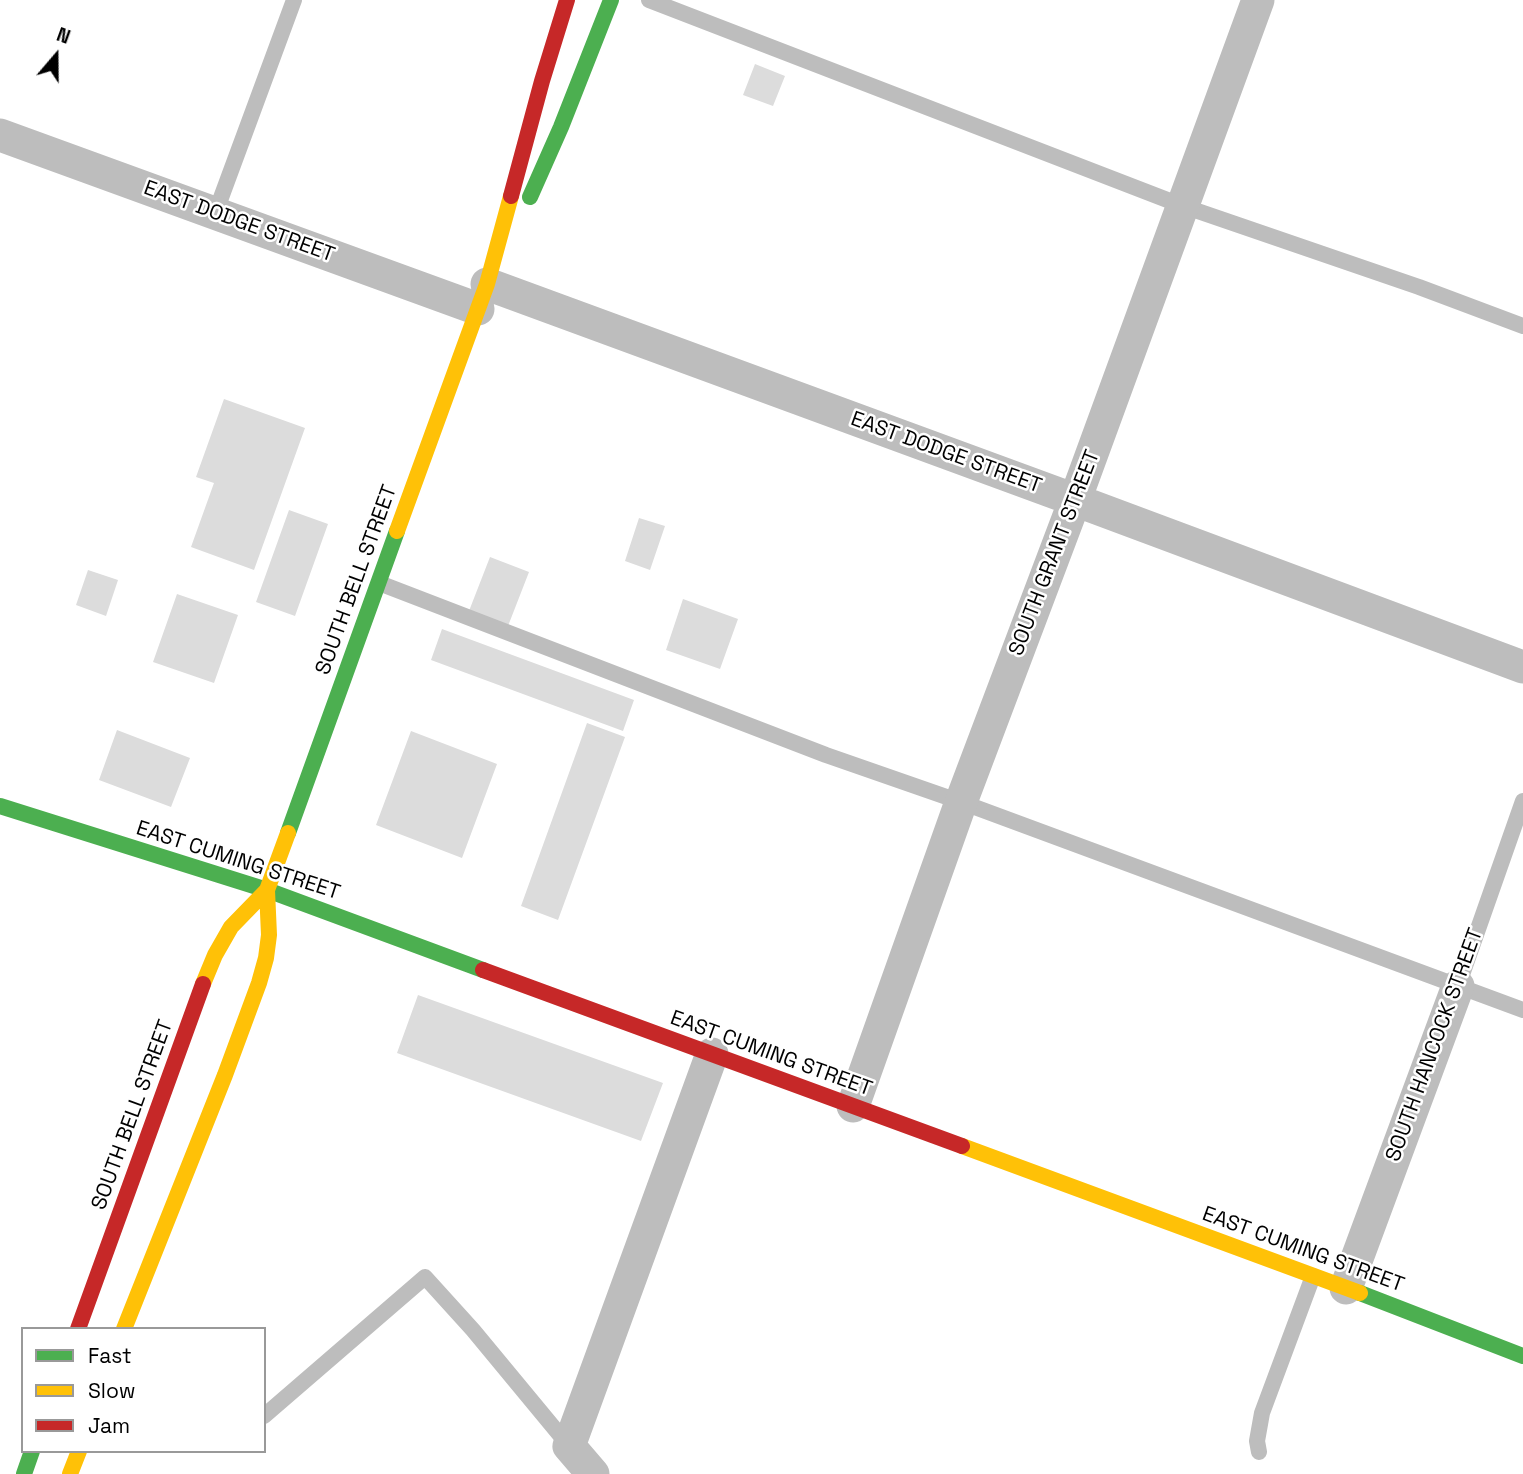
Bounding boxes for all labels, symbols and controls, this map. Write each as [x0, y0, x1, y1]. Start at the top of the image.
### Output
north arrow [21, 21, 91, 91]
text: N [53, 22, 74, 50]
street label: EAST DODGE STREET [140, 176, 338, 268]
street label: EAST DODGE STREET [847, 407, 1045, 499]
street label: SOUTH GRANT STREET [1004, 447, 1106, 659]
street label: SOUTH BELL STREET [311, 482, 403, 678]
street label: EAST CUMING STREET [133, 816, 343, 906]
street label: SOUTH HANCOCK STREET [1381, 925, 1489, 1165]
street label: EAST CUMING STREET [667, 1006, 875, 1102]
street label: SOUTH BELL STREET [87, 1017, 179, 1213]
street label: EAST CUMING STREET [1199, 1202, 1407, 1298]
legend [21, 1327, 266, 1453]
text: Fast [88, 1342, 132, 1369]
text: Slow [88, 1377, 136, 1404]
text: Jam [88, 1412, 130, 1439]

